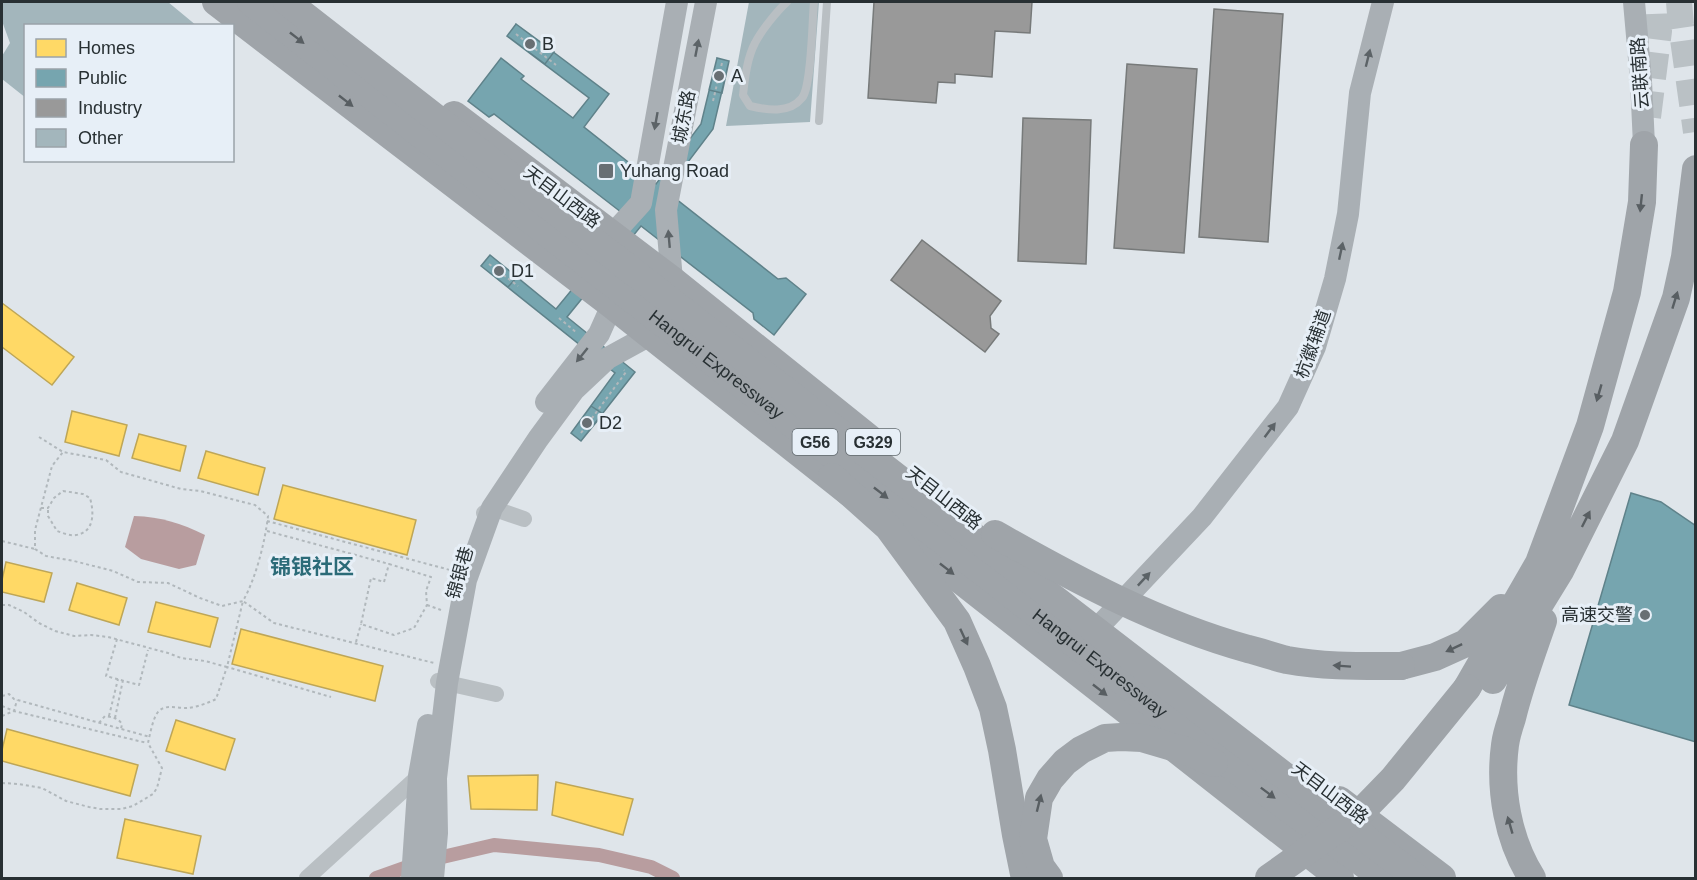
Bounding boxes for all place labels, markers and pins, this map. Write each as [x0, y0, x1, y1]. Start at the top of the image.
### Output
place label: B [542, 34, 554, 54]
marker: B [523, 37, 537, 51]
place label: A [731, 66, 743, 86]
marker: A [712, 69, 726, 83]
place label: Yuhang Road [620, 161, 729, 181]
marker: Yuhang Road [597, 162, 615, 180]
place label: D1 [511, 261, 534, 281]
marker: D1 [492, 264, 506, 278]
place label: D2 [599, 413, 622, 433]
marker: D2 [580, 416, 594, 430]
place label: 高速交警 [1561, 605, 1633, 625]
marker: 高速交警 [1638, 608, 1652, 622]

